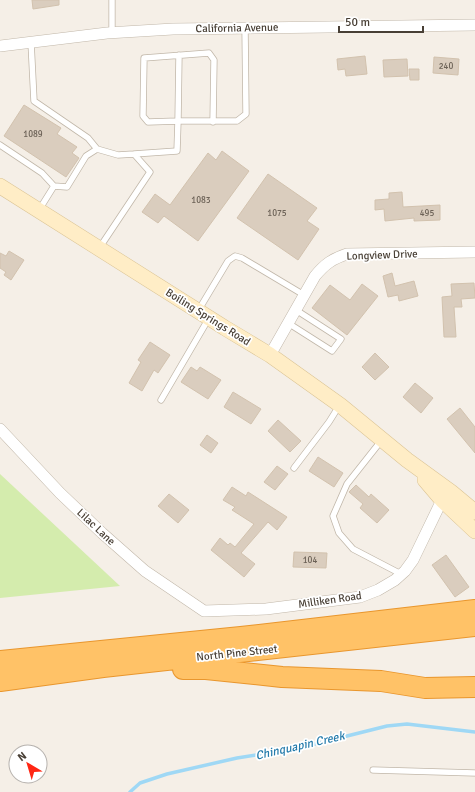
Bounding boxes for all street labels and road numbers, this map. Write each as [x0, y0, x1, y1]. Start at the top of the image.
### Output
street label: California Avenue [195, 21, 279, 35]
street label: Longview Drive [346, 247, 418, 263]
street label: Boiling Springs Road [163, 286, 253, 348]
street label: Lilac Lane [74, 506, 118, 548]
street label: Milliken Road [297, 589, 363, 611]
street label: North Pine Street [196, 642, 278, 664]

